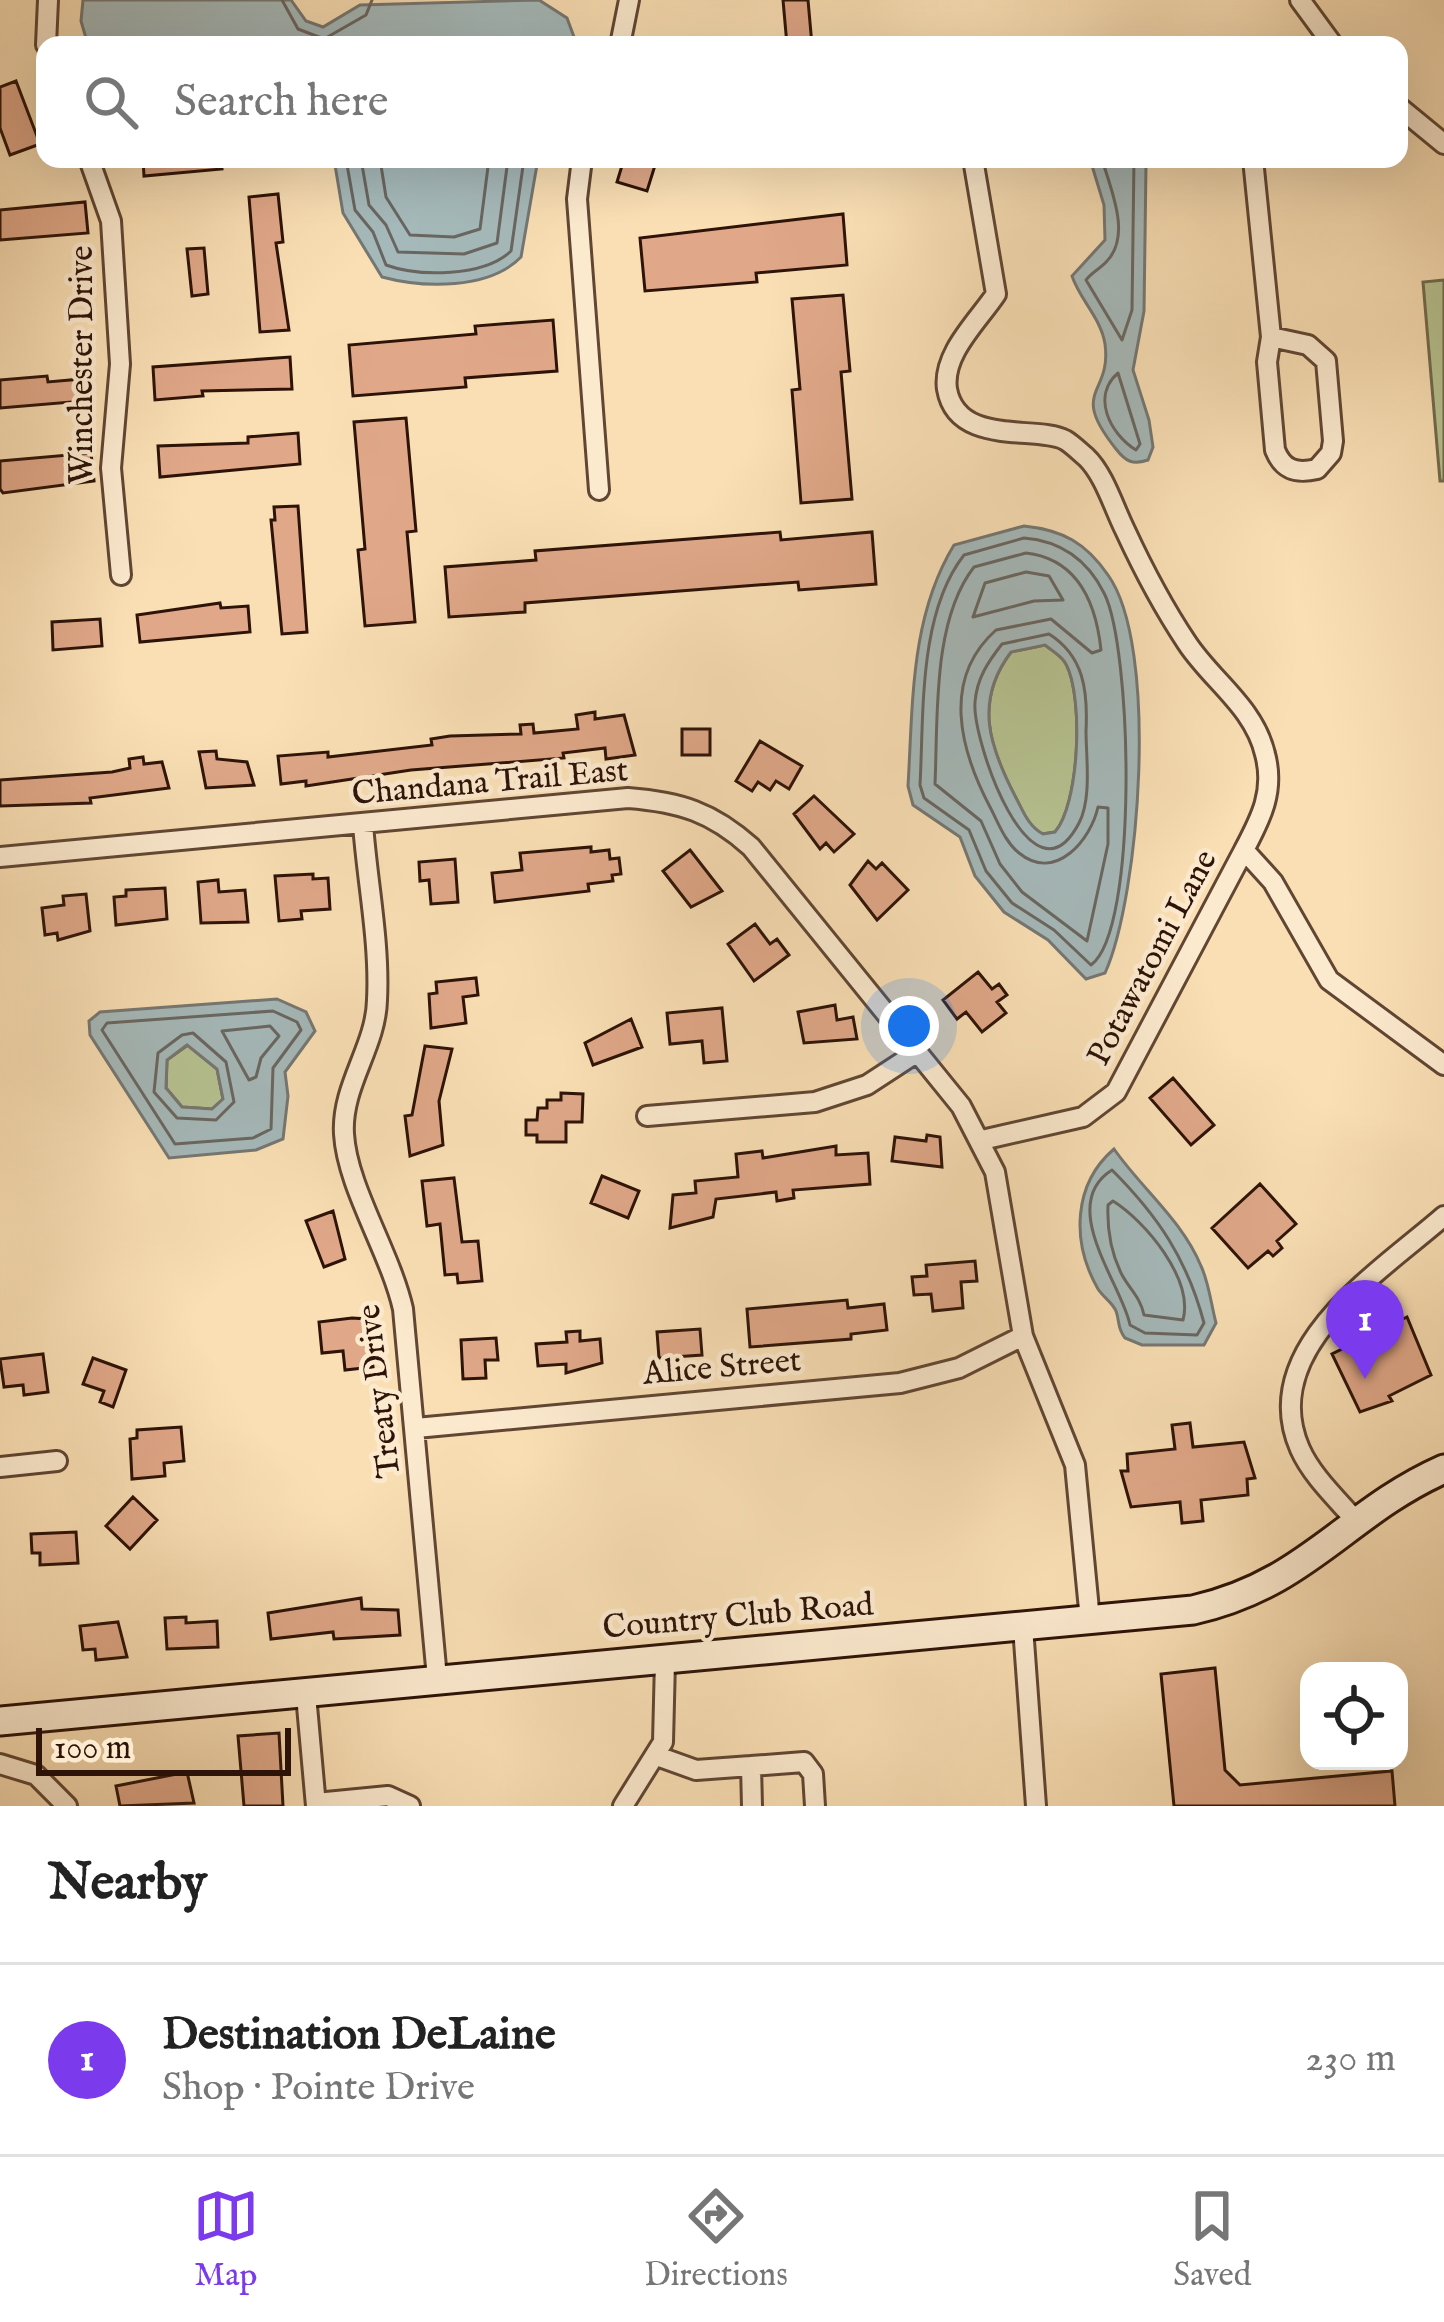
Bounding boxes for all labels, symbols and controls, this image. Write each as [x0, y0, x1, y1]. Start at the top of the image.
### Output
search box [36, 36, 1408, 168]
icon: search [78, 69, 144, 135]
text: Search here [174, 74, 388, 131]
street label: Winchester Drive [62, 246, 104, 484]
street label: Chandana Trail East [350, 750, 630, 816]
street label: Potawatomi Lane [1079, 843, 1227, 1073]
your location [879, 996, 939, 1056]
pin: 1 [1326, 1280, 1404, 1379]
street label: Treaty Drive [349, 1302, 411, 1480]
street label: Alice Street [640, 1340, 803, 1396]
street label: Country Club Road [601, 1584, 876, 1650]
map controls [1300, 1662, 1408, 1770]
button: locate [1300, 1662, 1408, 1770]
scale bar [36, 1722, 291, 1775]
text: 100 m [54, 1728, 131, 1770]
text: Nearby [48, 1852, 207, 1917]
text: Destination DeLaine [162, 2007, 556, 2064]
text: 1 [80, 2035, 94, 2084]
text: 230 m [1305, 2035, 1396, 2084]
text: Shop · Pointe Drive [162, 2064, 475, 2113]
tab: Map [193, 2183, 259, 2297]
tab: Directions [644, 2183, 788, 2297]
tab: Saved [1173, 2183, 1251, 2297]

